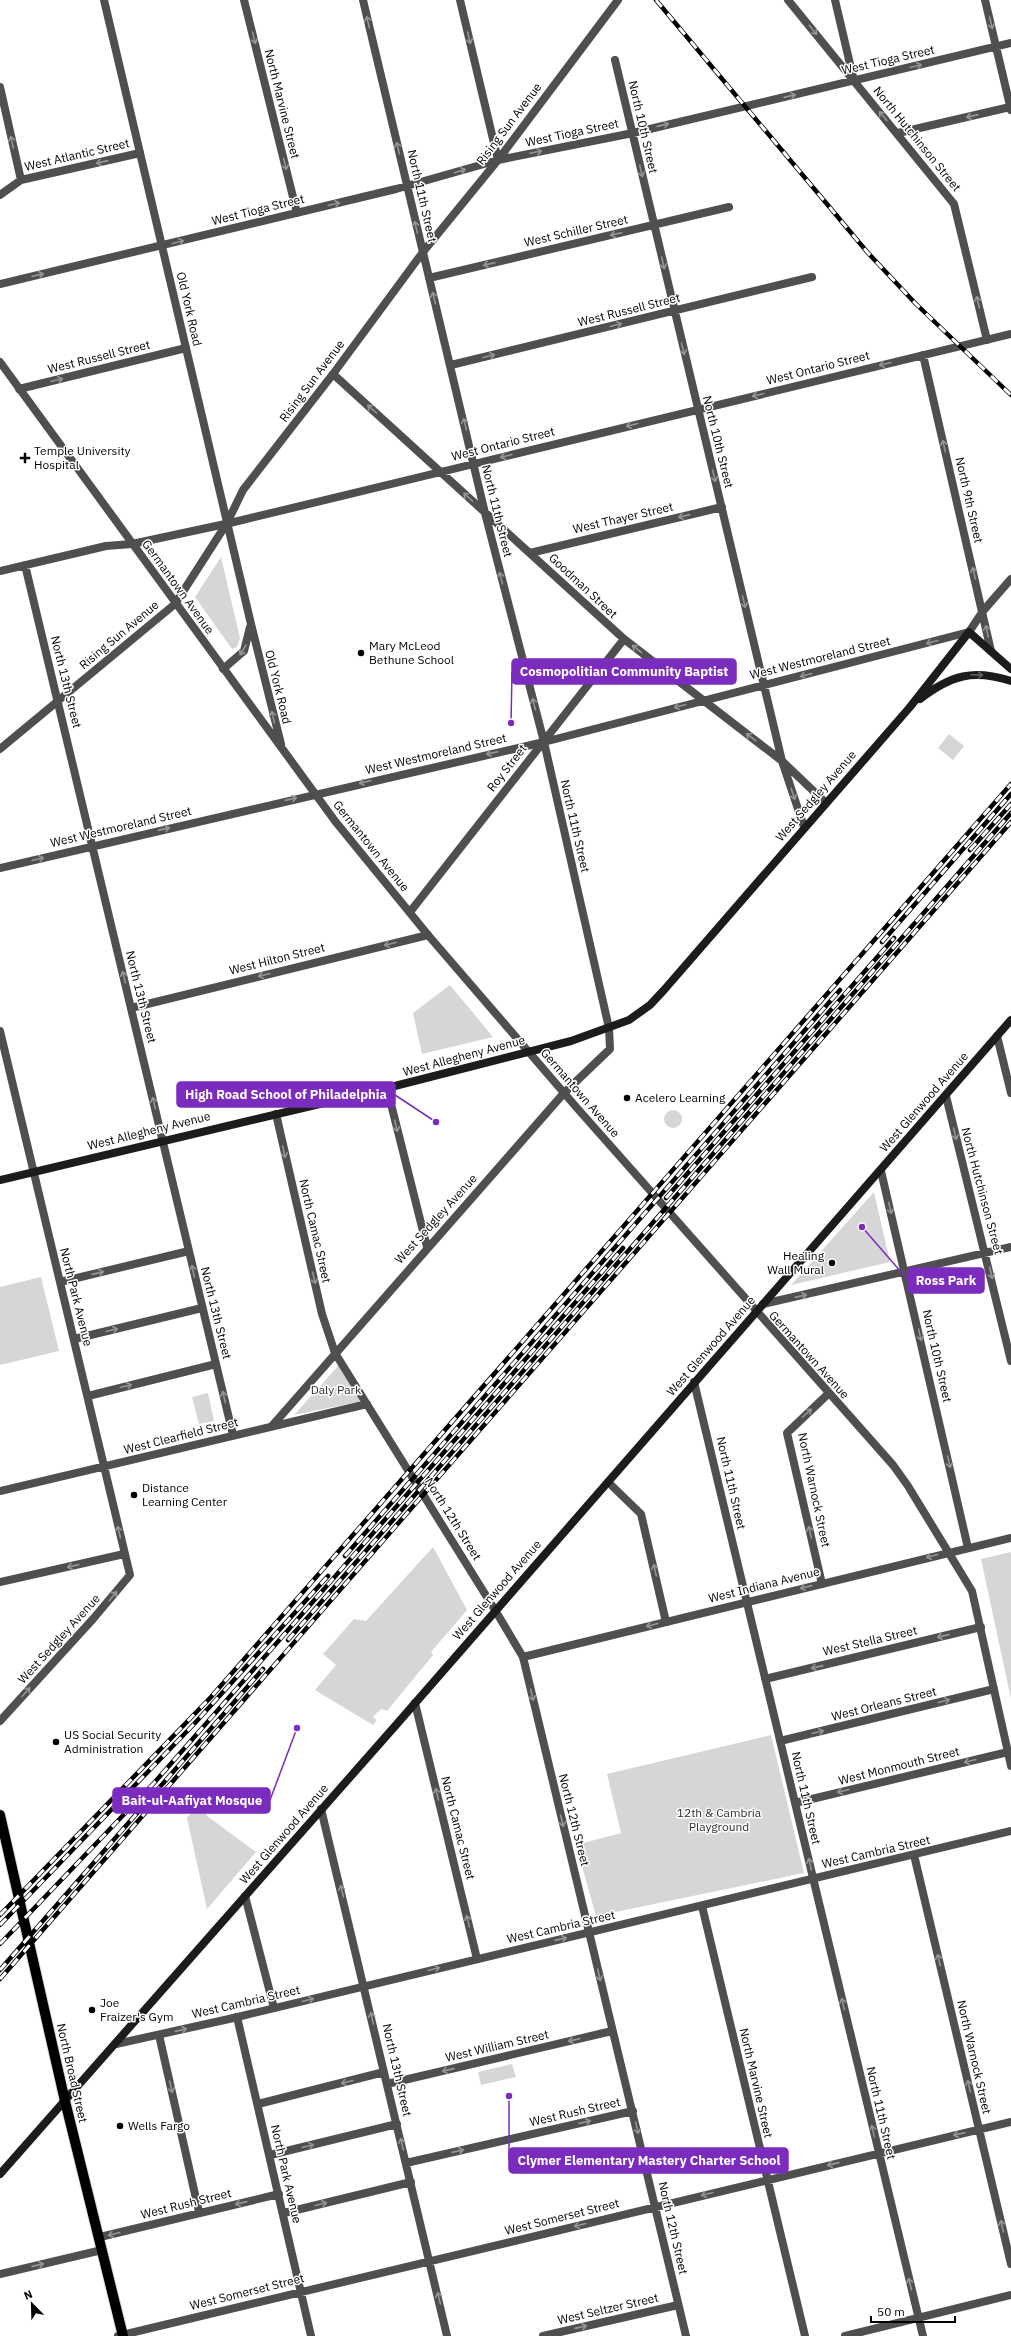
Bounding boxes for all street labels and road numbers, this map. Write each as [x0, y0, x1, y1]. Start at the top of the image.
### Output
street label: West Tioga Street [840, 42, 936, 78]
street label: North Marvine Street [262, 48, 303, 160]
street label: Rising Sun Avenue [473, 79, 545, 168]
street label: North 10th Street [626, 79, 661, 175]
street label: North Hutchinson Street [870, 83, 964, 194]
street label: West Tioga Street [524, 115, 620, 150]
street label: West Atlantic Street [23, 135, 131, 174]
street label: North 11th Street [405, 148, 440, 244]
street label: West Tioga Street [210, 191, 306, 228]
street label: West Schiller Street [523, 211, 629, 250]
street label: Old York Road [174, 270, 205, 348]
street label: West Russell Street [576, 290, 682, 329]
street label: Rising Sun Avenue [276, 336, 348, 425]
street label: West Russell Street [46, 337, 152, 376]
street label: West Ontario Street [765, 347, 871, 388]
street label: North 10th Street [700, 394, 737, 490]
street label: West Ontario Street [450, 423, 556, 464]
street label: North 9th Street [952, 456, 987, 544]
street label: North 11th Street [479, 463, 516, 559]
street label: West Thayer Street [571, 499, 675, 536]
street label: Germantown Avenue [139, 537, 218, 637]
street label: Goodman Street [546, 550, 621, 621]
street label: Rising Sun Avenue [76, 597, 162, 672]
street label: West Westmoreland Street [748, 633, 892, 682]
street label: North 13th Street [48, 634, 85, 730]
street label: Old York Road [262, 648, 295, 726]
street label: West Westmoreland Street [364, 730, 508, 777]
street label: Roy Street [483, 741, 530, 794]
street label: West Sedgley Avenue [772, 747, 859, 844]
street label: North 11th Street [558, 778, 593, 874]
street label: Germantown Avenue [330, 797, 413, 895]
street label: West Westmoreland Street [49, 803, 193, 850]
street label: West Hilton Street [227, 939, 326, 978]
street label: North 13th Street [123, 949, 160, 1045]
street label: West Allegheny Avenue [401, 1032, 527, 1079]
street label: Germantown Avenue [538, 1045, 623, 1140]
street label: West Glenwood Avenue [876, 1048, 971, 1155]
street label: West Allegheny Avenue [86, 1108, 212, 1153]
street label: North Hutchinson Street [958, 1126, 1007, 1256]
street label: West Sedgley Avenue [391, 1170, 480, 1267]
street label: North Camac Street [296, 1178, 335, 1284]
street label: North Park Avenue [57, 1246, 96, 1348]
street label: North 13th Street [198, 1265, 235, 1361]
street label: West Glenwood Avenue [663, 1292, 758, 1399]
street label: Germantown Avenue [766, 1308, 853, 1402]
street label: North 10th Street [920, 1308, 955, 1404]
street label: West Clearfield Street [122, 1414, 240, 1457]
street label: North Warnock Street [795, 1431, 834, 1548]
street label: North 11th Street [714, 1435, 749, 1531]
street label: North 12th Street [422, 1475, 485, 1563]
street label: West Glenwood Avenue [449, 1536, 544, 1643]
street label: West Indiana Avenue [707, 1563, 821, 1606]
street label: West Sedgley Avenue [14, 1590, 103, 1687]
street label: West Stella Street [821, 1622, 918, 1659]
street label: West Orleans Street [830, 1683, 938, 1724]
street label: West Monmouth Street [837, 1743, 961, 1788]
street label: North 11th Street [789, 1750, 824, 1846]
street label: North 12th Street [556, 1772, 593, 1868]
street label: North Camac Street [438, 1775, 479, 1881]
street label: West Glenwood Avenue [236, 1780, 331, 1887]
street label: West Cambria Street [820, 1832, 932, 1871]
street label: West Cambria Street [505, 1907, 617, 1946]
street label: West Cambria Street [190, 1982, 302, 2021]
street label: North Warnock Street [954, 1998, 995, 2115]
street label: North Broad Street [54, 2022, 91, 2124]
street label: North 13th Street [380, 2022, 415, 2118]
street label: West William Street [444, 2026, 550, 2065]
street label: North Marvine Street [737, 2027, 776, 2139]
street label: North 11th Street [864, 2065, 899, 2161]
street label: West Rush Street [528, 2094, 622, 2129]
street label: North Park Avenue [268, 2123, 305, 2225]
street label: North 12th Street [656, 2180, 691, 2276]
street label: West Rush Street [139, 2185, 233, 2222]
street label: West Somerset Street [503, 2195, 621, 2238]
street label: West Somerset Street [188, 2270, 306, 2313]
street label: West Seltzer Street [556, 2290, 660, 2327]

